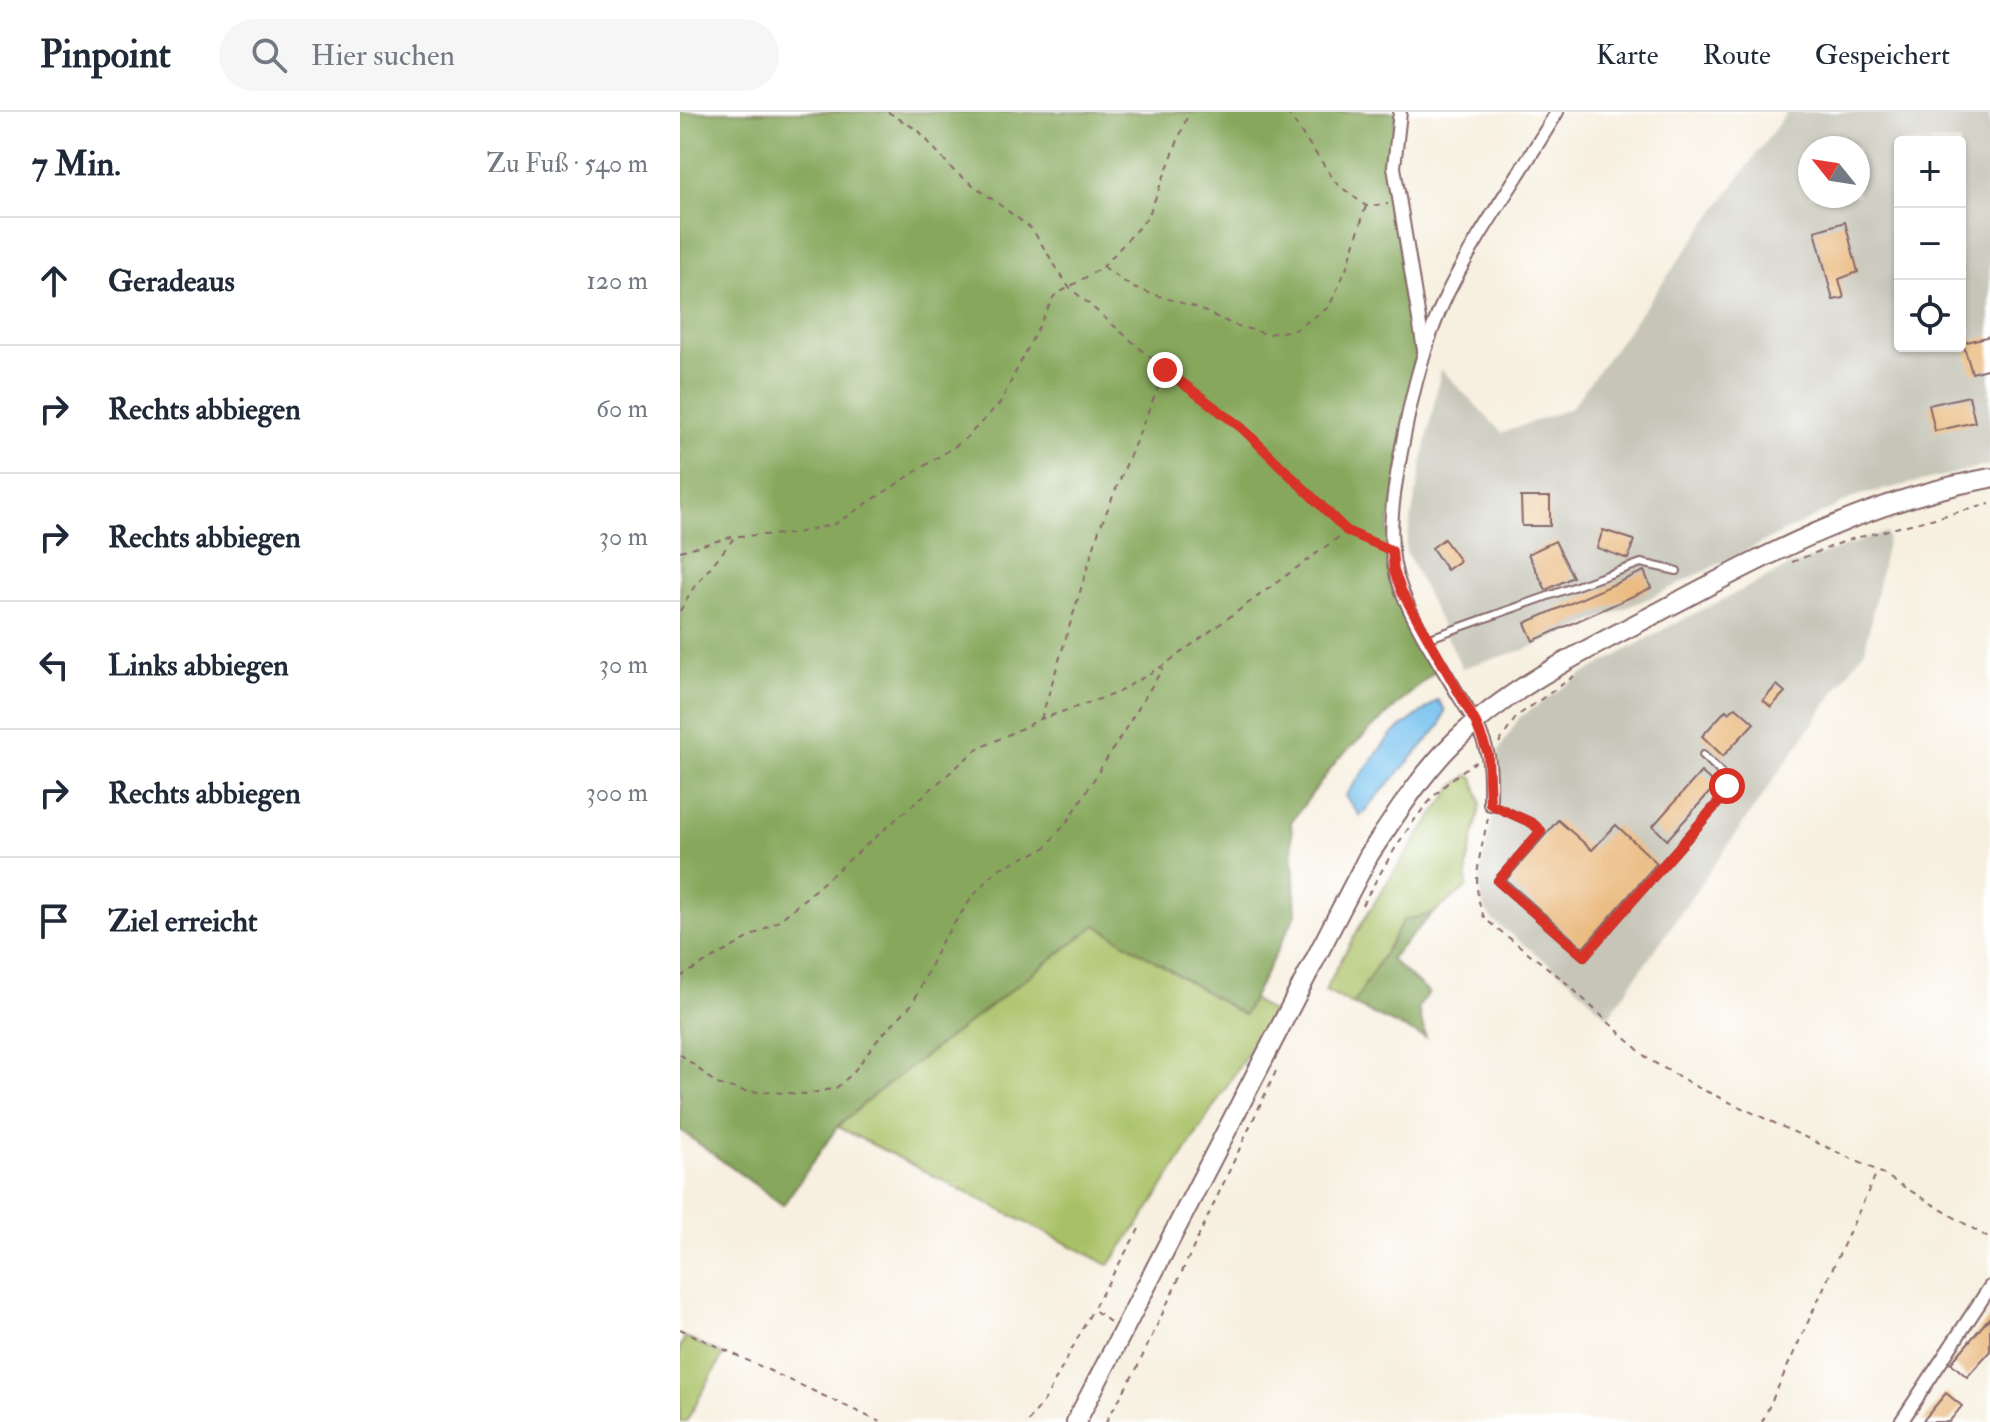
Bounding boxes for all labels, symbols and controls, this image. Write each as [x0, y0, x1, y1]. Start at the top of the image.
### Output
search box [219, 19, 779, 91]
text: Pinpoint [40, 31, 171, 79]
icon: search [247, 33, 291, 77]
text: Hier suchen [311, 37, 455, 74]
text: Karte [1596, 38, 1658, 73]
text: Route [1702, 38, 1771, 73]
text: Gespeichert [1815, 38, 1950, 73]
north arrow [1798, 136, 1870, 208]
map controls [1894, 136, 1966, 352]
button: + [1894, 136, 1966, 208]
text: 7 Min. [32, 143, 121, 186]
text: Zu Fuß · 540 m [487, 148, 648, 180]
button: − [1894, 208, 1966, 280]
icon: ahead [32, 259, 76, 303]
text: Geradeaus [108, 263, 235, 300]
text: 120 m [587, 265, 648, 297]
button: locate [1894, 280, 1966, 352]
route end [1147, 352, 1183, 388]
icon: right [32, 387, 76, 431]
text: Rechts abbiegen [108, 391, 301, 428]
text: 60 m [596, 393, 648, 425]
icon: right [32, 515, 76, 559]
text: Rechts abbiegen [108, 519, 301, 556]
text: 30 m [599, 521, 648, 553]
icon: left [32, 643, 76, 687]
text: Links abbiegen [108, 647, 289, 684]
text: 30 m [599, 649, 648, 681]
route start [1709, 768, 1745, 804]
icon: right [32, 771, 76, 815]
text: Rechts abbiegen [108, 775, 301, 812]
text: 300 m [586, 777, 648, 809]
icon: arrive [32, 899, 76, 943]
text: Ziel erreicht [108, 903, 257, 940]

